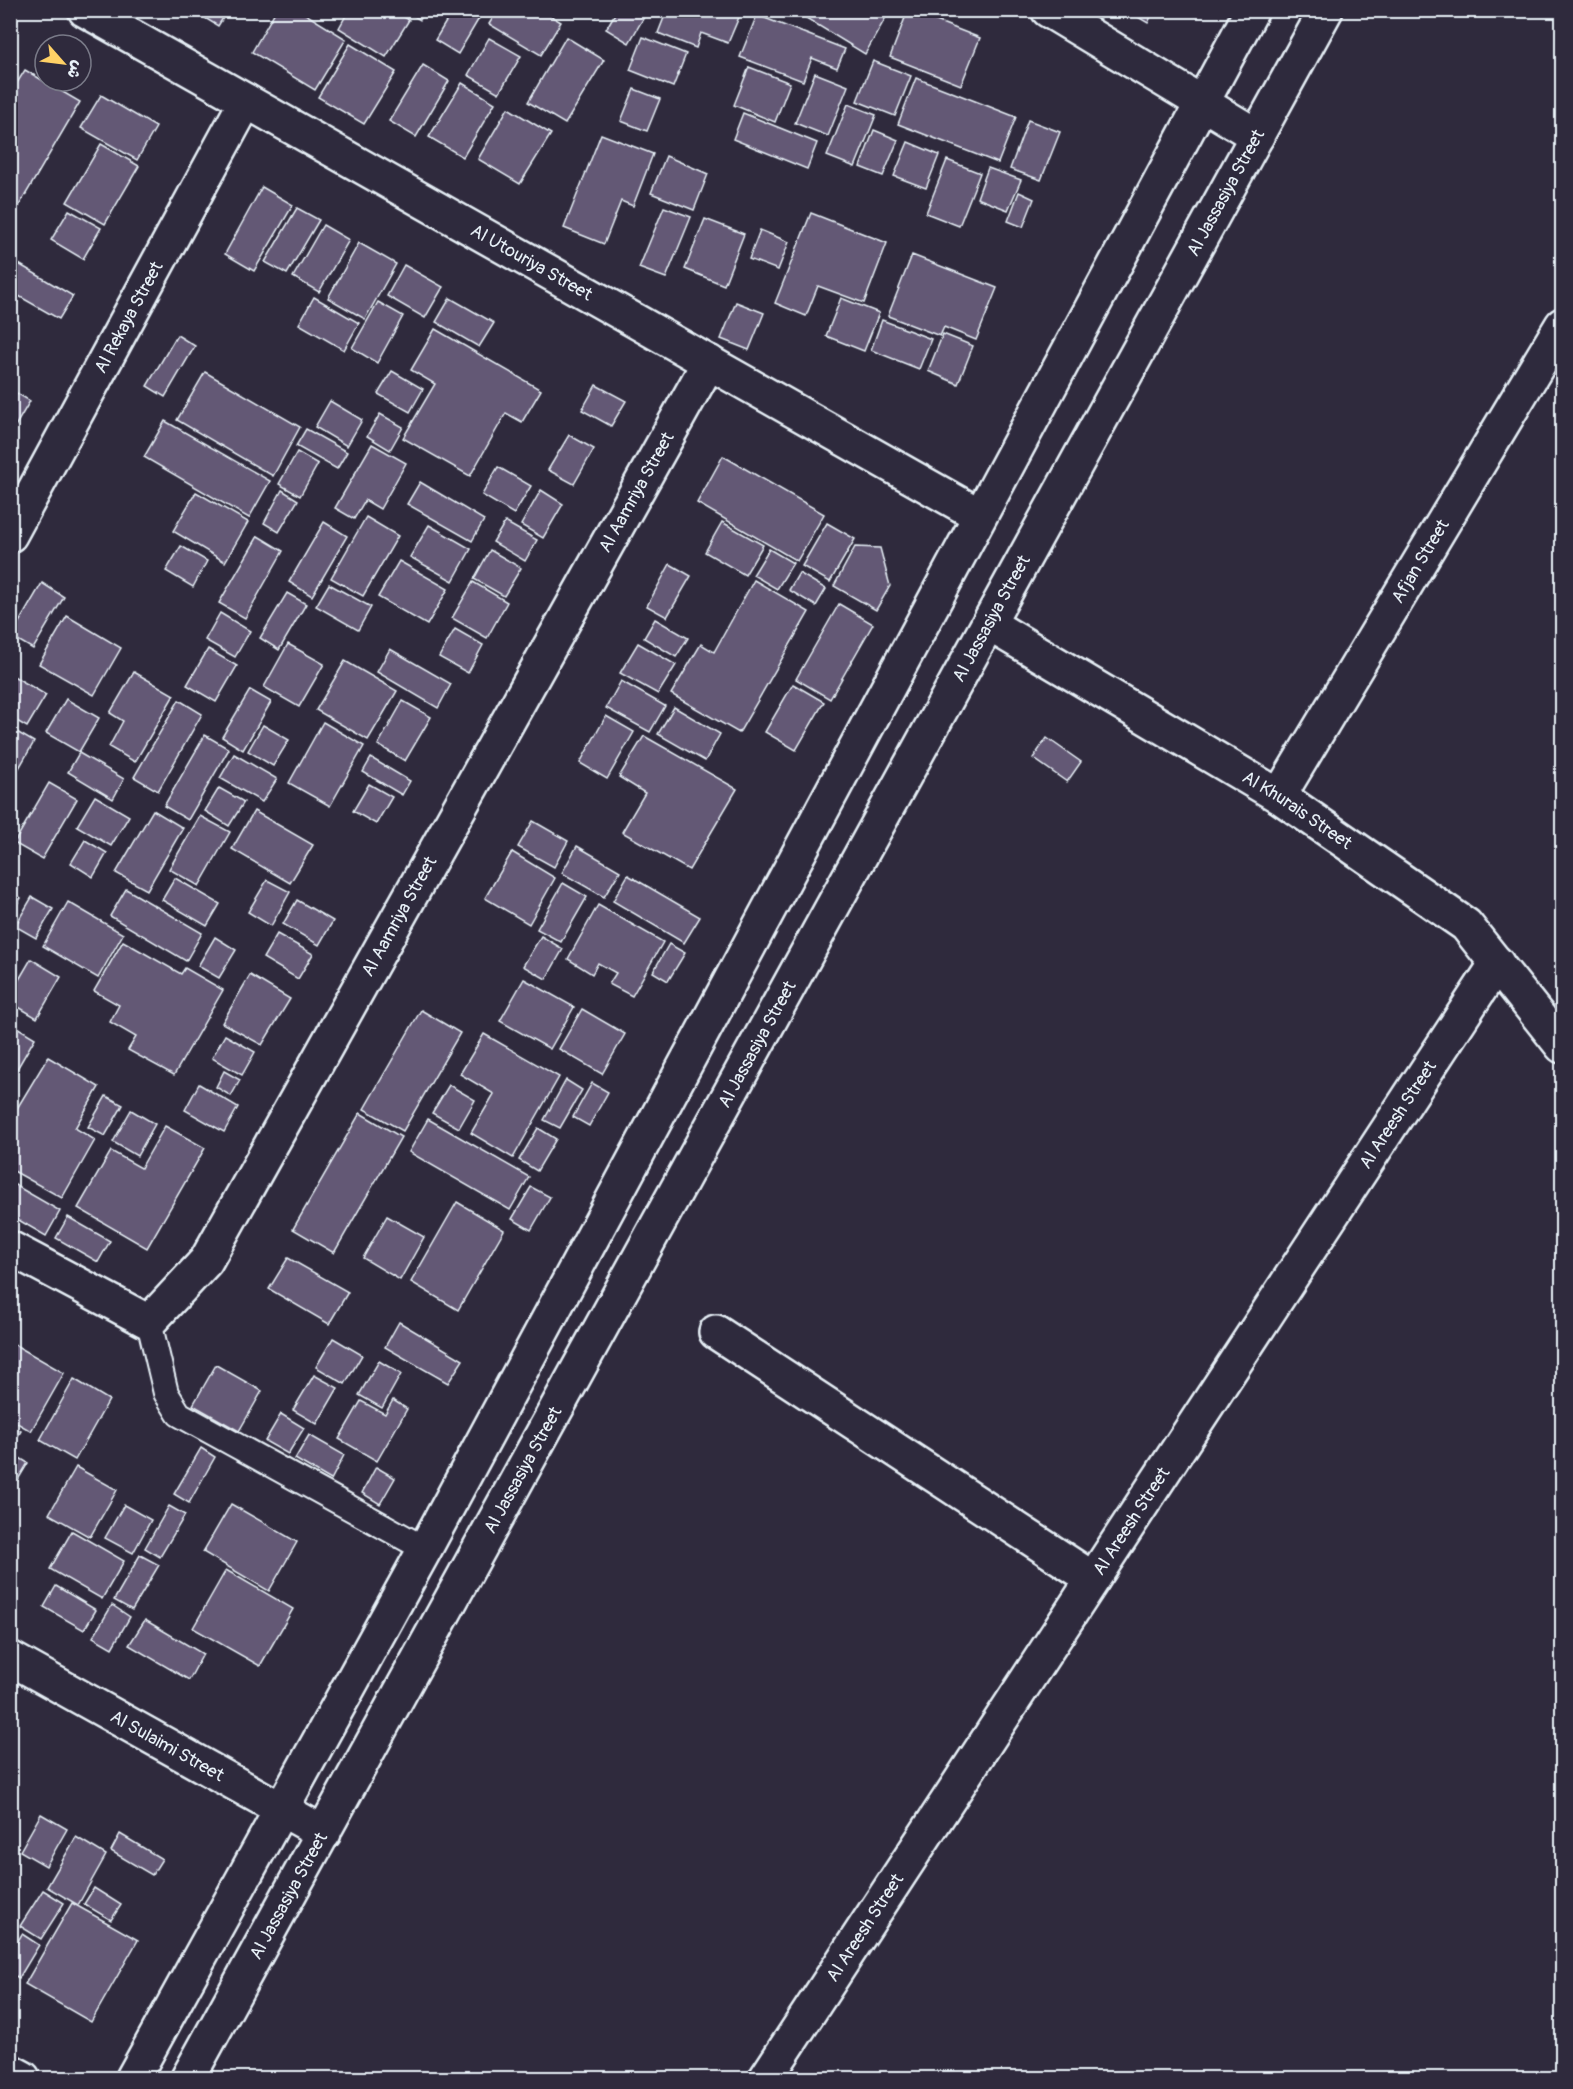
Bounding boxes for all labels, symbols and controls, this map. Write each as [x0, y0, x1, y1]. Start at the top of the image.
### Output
north arrow [33, 33, 93, 93]
text: ش [62, 57, 88, 82]
street label: Al Jassasiya Street [1182, 125, 1270, 260]
street label: Al Utouriya Street [466, 219, 597, 307]
street label: Al Rekaya Street [89, 257, 169, 377]
street label: Al Aamriya Street [594, 427, 680, 557]
street label: Afjan Street [1386, 515, 1455, 608]
street label: Al Jassasiya Street [947, 550, 1036, 686]
street label: Al Khurais Street [1238, 766, 1357, 855]
street label: Al Aamriya Street [356, 852, 443, 981]
street label: Al Jassasiya Street [713, 976, 802, 1112]
street label: Al Areesh Street [1354, 1056, 1442, 1173]
street label: Al Jassasiya Street [479, 1402, 568, 1538]
street label: Al Areesh Street [1088, 1462, 1176, 1580]
street label: Al Sulaimi Street [106, 1705, 229, 1787]
street label: Al Jassasiya Street [245, 1828, 333, 1964]
street label: Al Areesh Street [821, 1869, 909, 1986]

